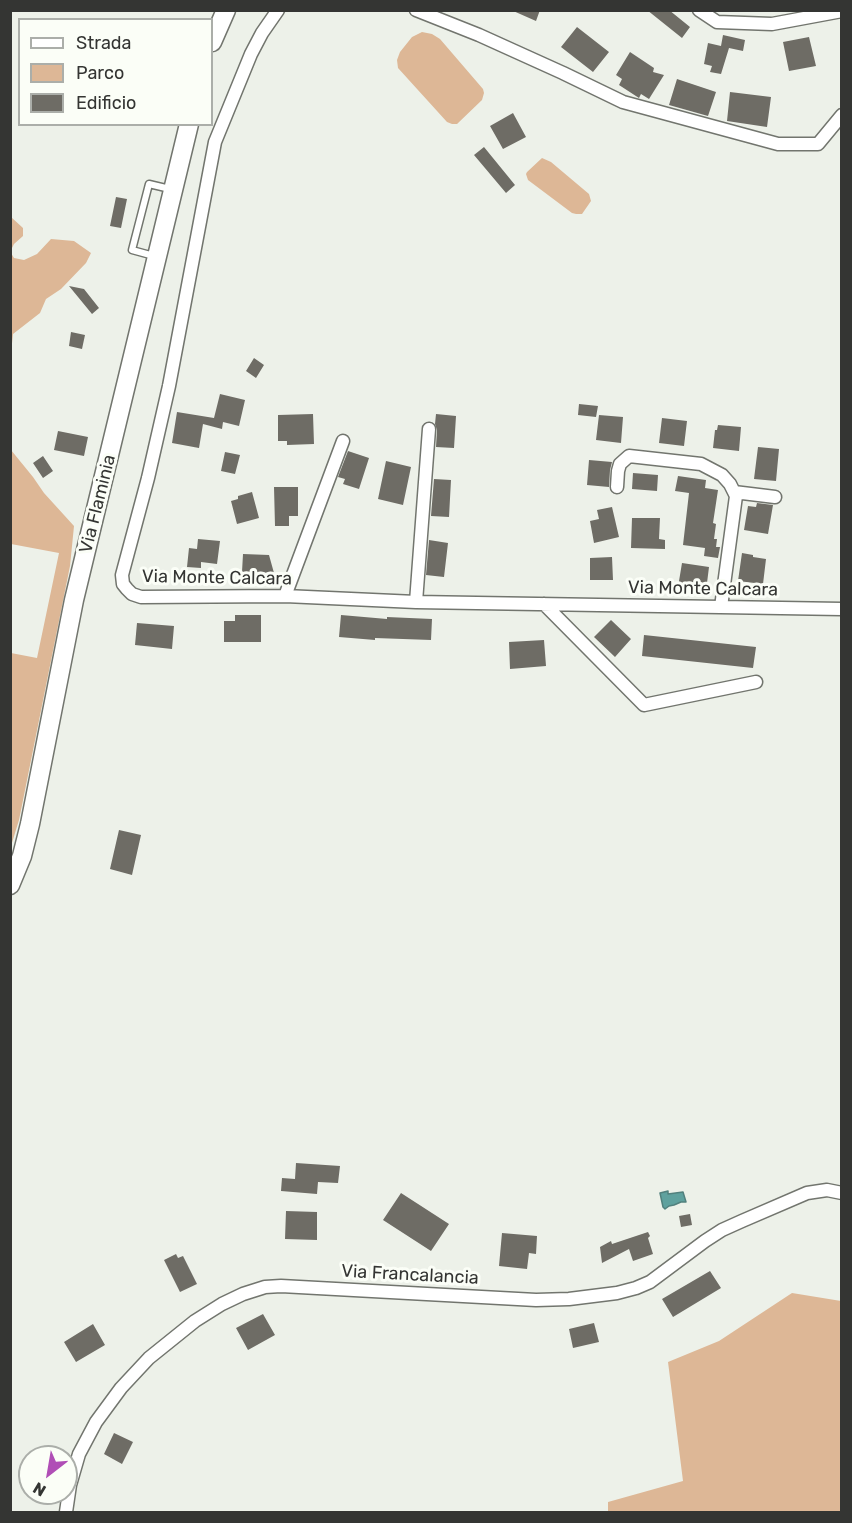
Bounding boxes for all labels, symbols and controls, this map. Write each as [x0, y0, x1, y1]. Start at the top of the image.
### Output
legend [18, 18, 213, 126]
text: Strada [76, 32, 132, 54]
text: Parco [76, 62, 124, 84]
text: Edificio [76, 92, 136, 114]
street label: Via Flaminia [75, 452, 121, 556]
street label: Via Monte Calcara [142, 566, 292, 590]
street label: Via Monte Calcara [628, 577, 778, 601]
street label: Via Francalancia [341, 1261, 479, 1289]
north arrow [18, 1445, 78, 1505]
text: N [30, 1478, 49, 1500]

